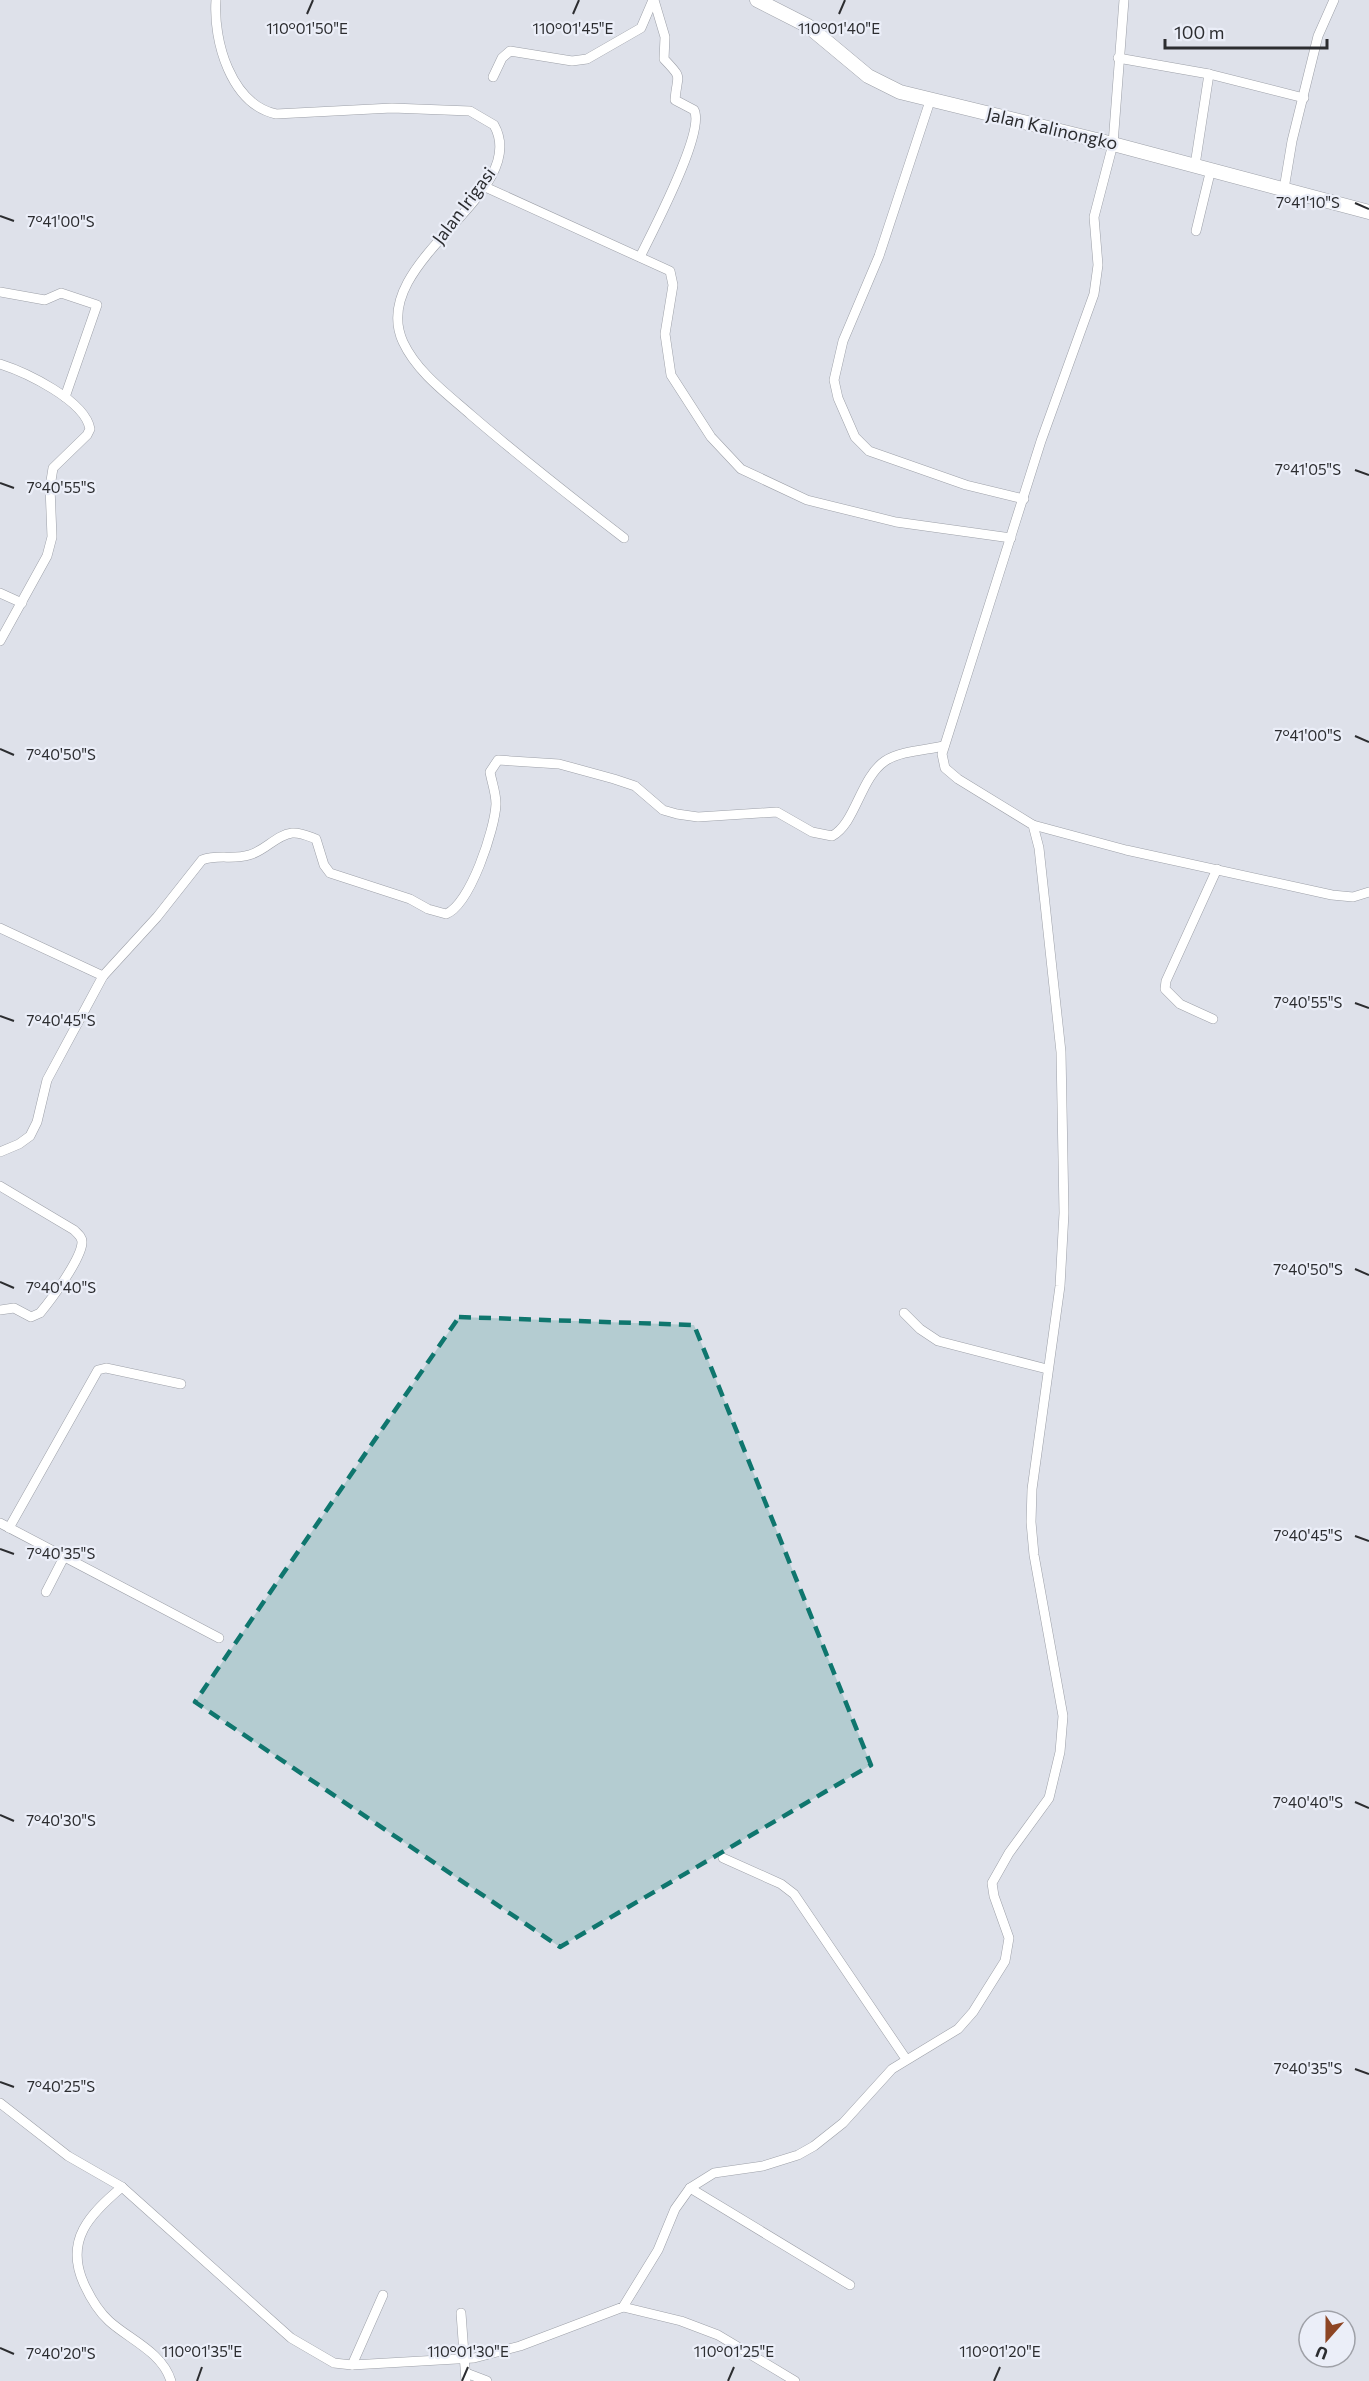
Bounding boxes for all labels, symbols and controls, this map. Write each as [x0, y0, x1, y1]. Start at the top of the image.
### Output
scale bar [1165, 12, 1327, 50]
text: 110°01'50"E [266, 19, 348, 37]
text: 110°01'45"E [533, 19, 614, 37]
text: 110°01'40"E [798, 19, 880, 37]
text: 100 m [1174, 21, 1224, 43]
street label: Jalan Kalinongko [984, 102, 1120, 154]
street label: Jalan Irigasi [427, 162, 499, 248]
text: 7°41'10"S [1276, 193, 1340, 211]
text: 7°41'00"S [27, 212, 95, 230]
text: 7°41'05"S [1275, 460, 1341, 478]
text: 7°40'55"S [27, 478, 95, 496]
text: 7°41'00"S [1274, 726, 1342, 744]
text: 7°40'50"S [26, 745, 96, 763]
text: 7°40'55"S [1274, 993, 1342, 1011]
text: 7°40'45"S [27, 1011, 96, 1029]
text: 7°40'50"S [1273, 1260, 1343, 1278]
text: 7°40'40"S [26, 1278, 96, 1296]
text: 7°40'45"S [1274, 1526, 1343, 1544]
text: 7°40'35"S [27, 1544, 95, 1562]
text: 7°40'40"S [1273, 1793, 1343, 1811]
text: 7°40'30"S [26, 1811, 96, 1829]
text: 7°40'35"S [1274, 2059, 1342, 2077]
text: 7°40'25"S [27, 2077, 95, 2095]
north arrow [1297, 2309, 1357, 2369]
text: 110°01'35"E [162, 2342, 242, 2360]
text: 110°01'30"E [427, 2342, 509, 2360]
text: 110°01'25"E [694, 2342, 774, 2360]
text: 110°01'20"E [959, 2342, 1041, 2360]
text: U [1313, 2343, 1330, 2364]
text: 7°40'20"S [26, 2344, 96, 2362]

